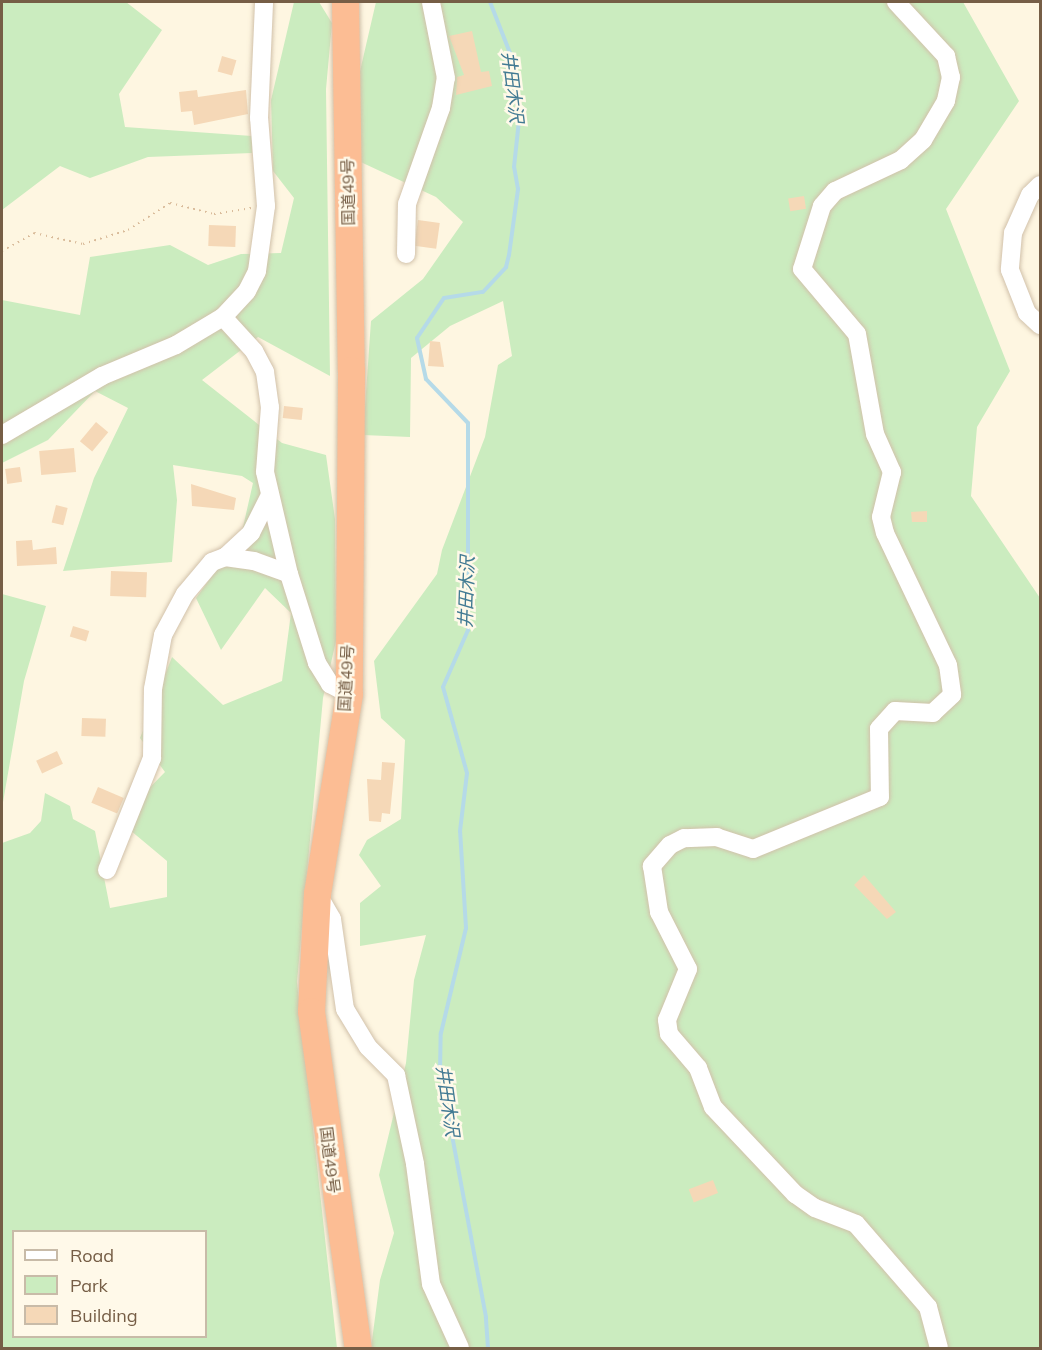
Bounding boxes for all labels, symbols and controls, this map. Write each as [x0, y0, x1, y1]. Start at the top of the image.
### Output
water label: 井田木沢 [497, 50, 527, 124]
street label: 国道49号 [338, 158, 358, 226]
water label: 井田木沢 [455, 556, 479, 628]
street label: 国道49号 [335, 644, 357, 712]
water label: 井田木沢 [431, 1064, 463, 1138]
street label: 国道49号 [316, 1125, 344, 1195]
legend [12, 1230, 207, 1338]
text: Road [70, 1244, 114, 1267]
text: Park [70, 1274, 108, 1297]
text: Building [70, 1304, 138, 1327]

